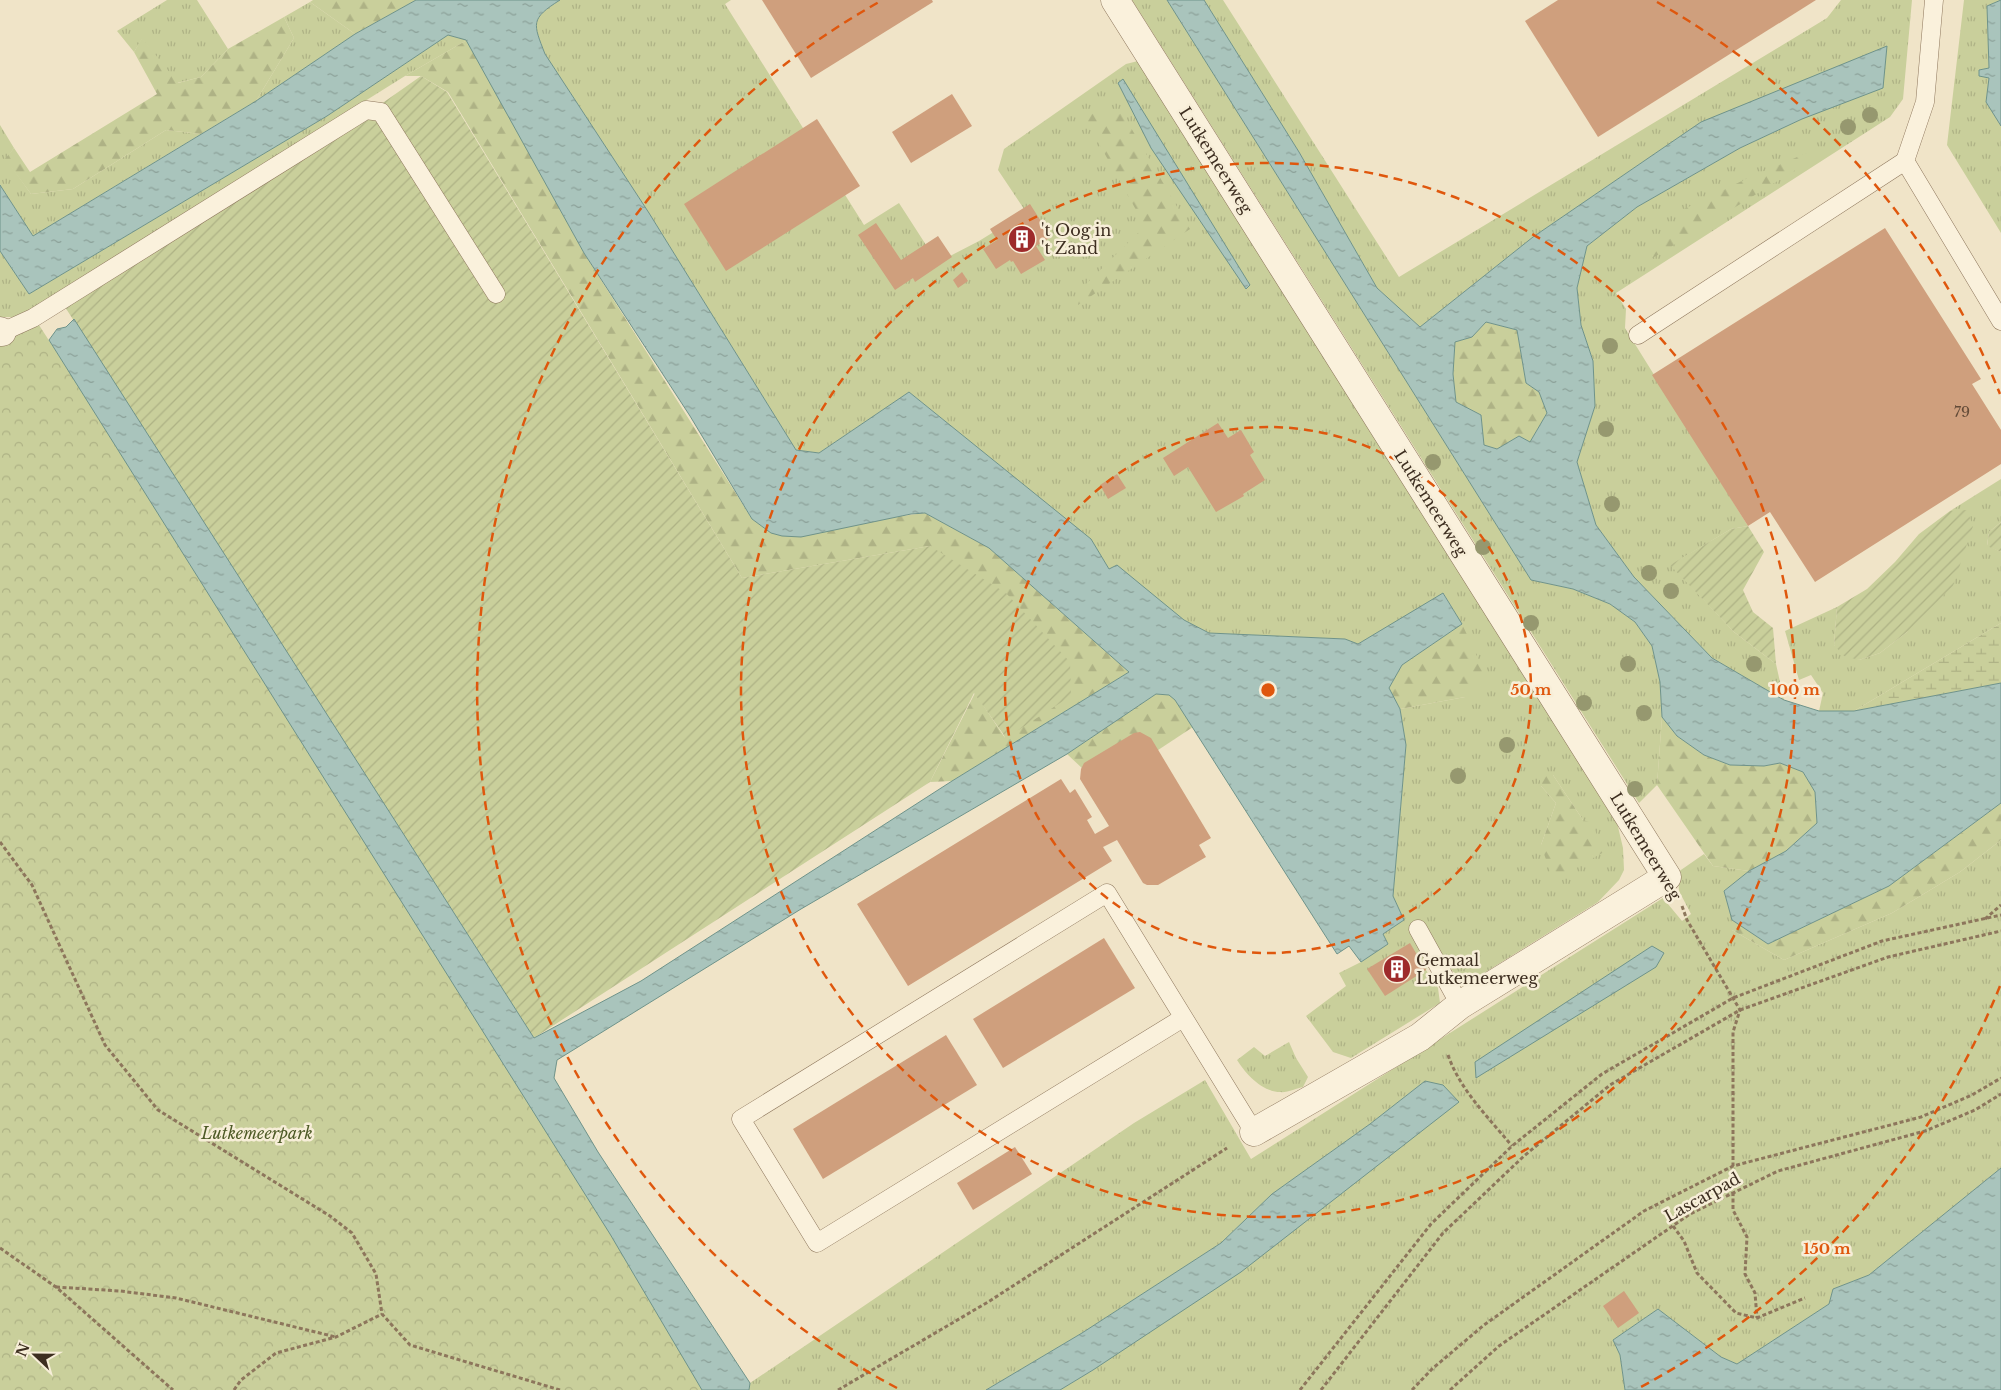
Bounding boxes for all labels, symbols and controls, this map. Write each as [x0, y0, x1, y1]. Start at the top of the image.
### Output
street label: Lutkemeerweg [1175, 103, 1257, 217]
place label: 't Oog in 't Zand [1041, 220, 1111, 258]
building icon: 't Oog in 't Zand [1007, 224, 1037, 254]
house number: 79 [1954, 403, 1970, 421]
street label: Lutkemeerweg [1390, 446, 1472, 560]
text: 50 m [1511, 680, 1552, 699]
text: 100 m [1770, 680, 1820, 699]
centre of rings [1259, 681, 1277, 699]
street label: Lutkemeerweg [1606, 789, 1686, 904]
place label: Gemaal Lutkemeerweg [1416, 950, 1538, 988]
building icon: Gemaal Lutkemeerweg [1382, 954, 1412, 984]
park label: Lutkemeerpark [200, 1123, 313, 1143]
street label: Lascarpad [1661, 1168, 1743, 1226]
text: 150 m [1803, 1239, 1851, 1258]
north arrow [10, 1330, 60, 1380]
text: N [12, 1341, 34, 1360]

